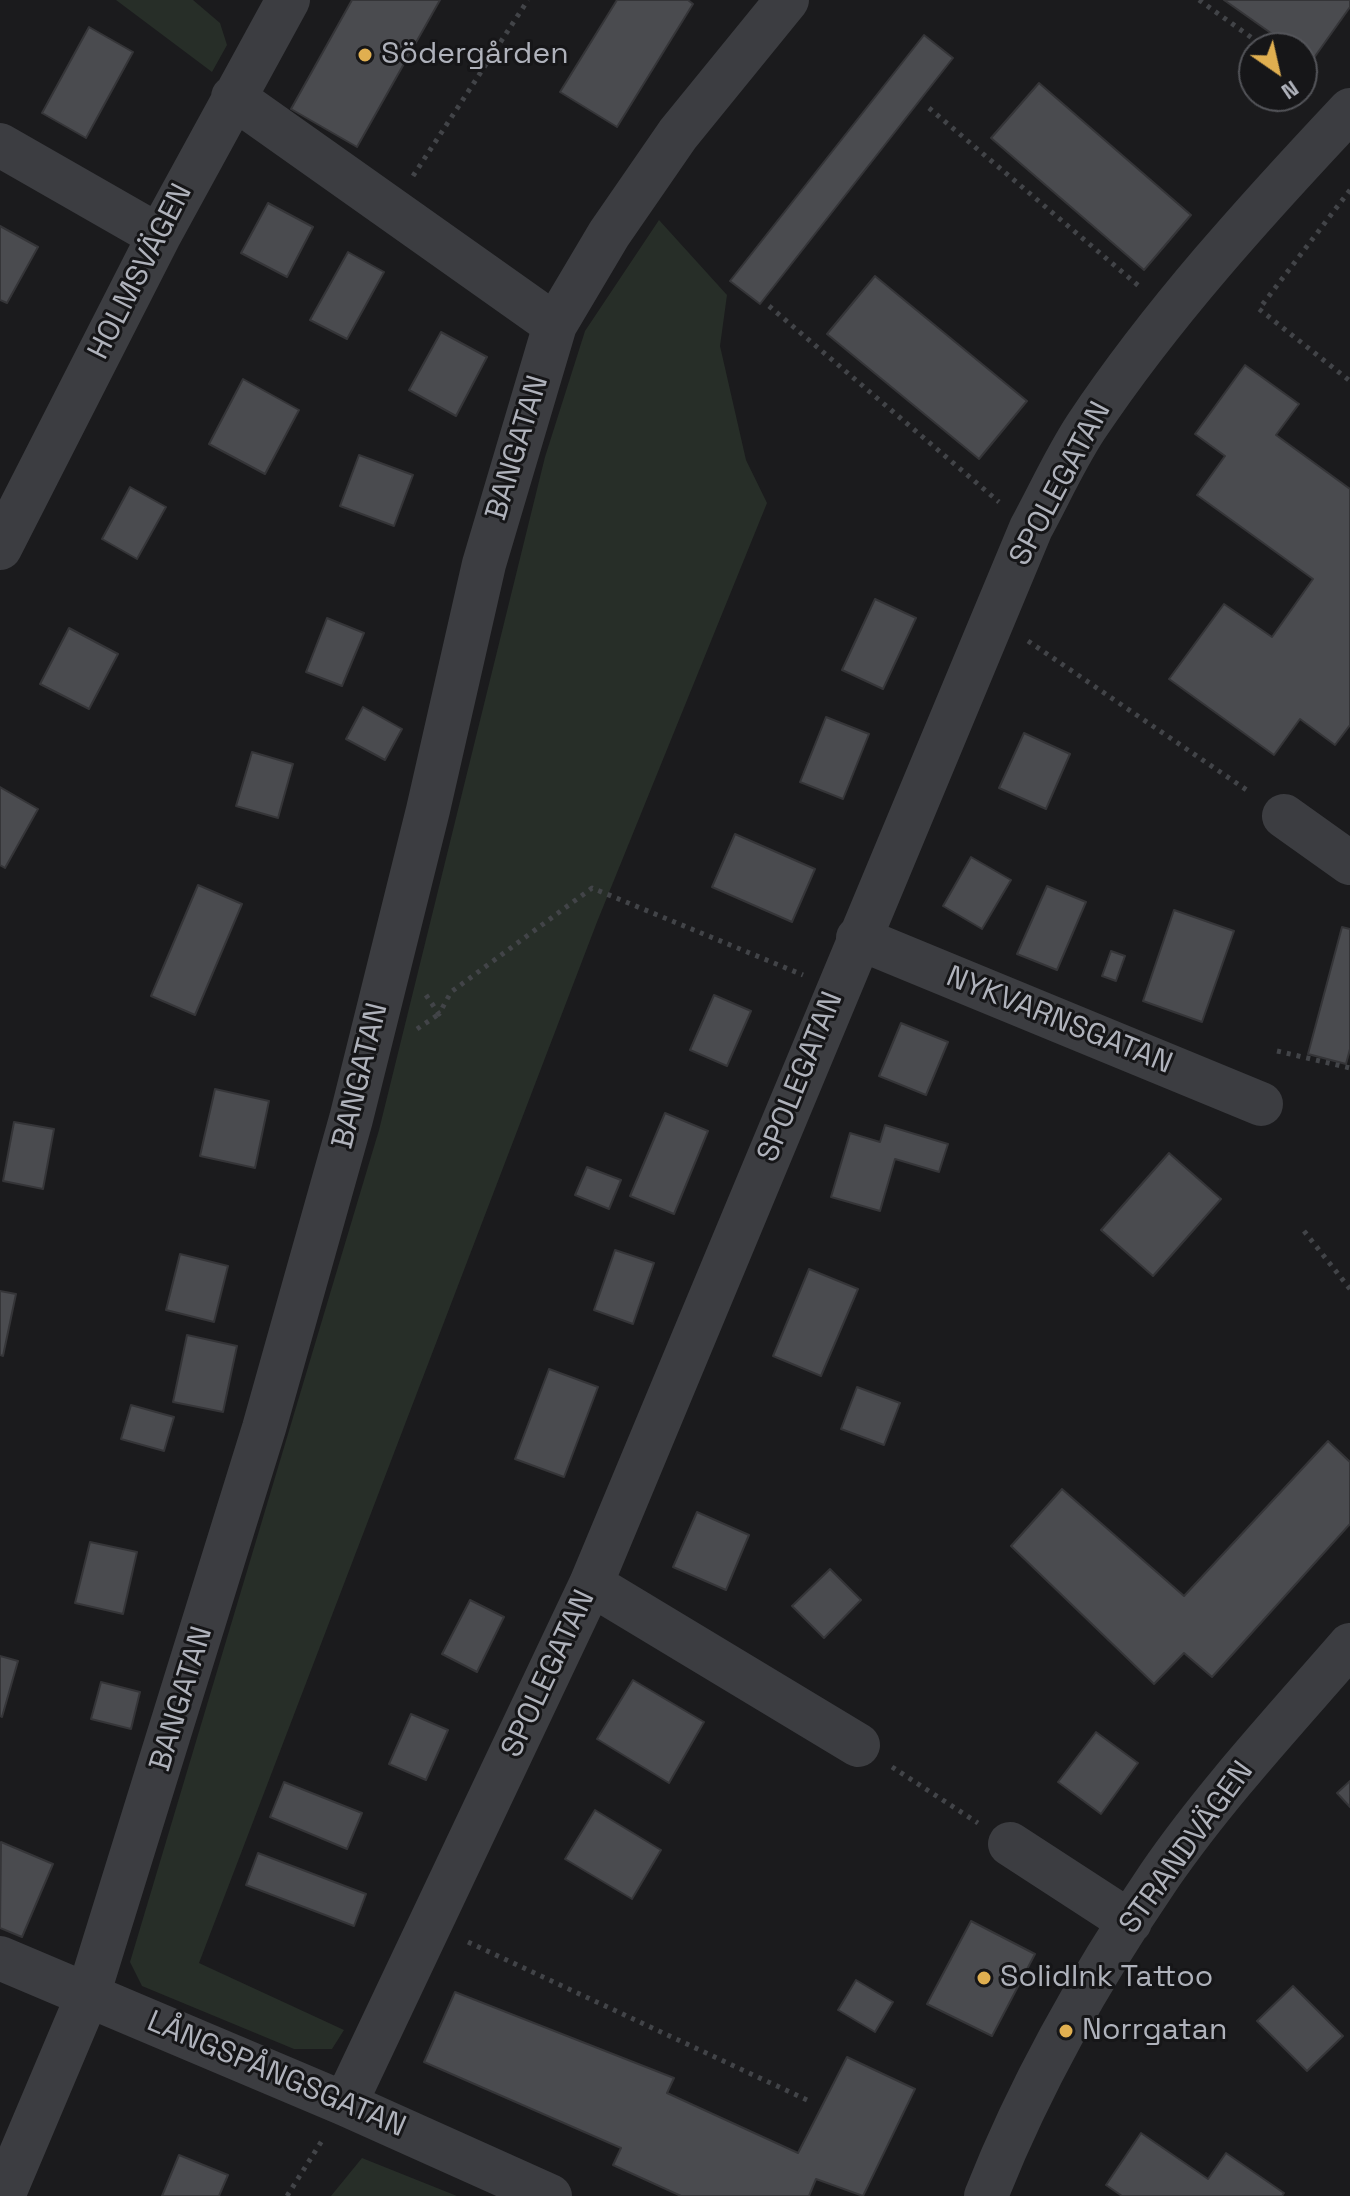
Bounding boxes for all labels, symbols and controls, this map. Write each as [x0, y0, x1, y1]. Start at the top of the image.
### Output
north arrow [1238, 32, 1318, 112]
place label: Södergården [381, 37, 569, 73]
marker: Södergården [356, 46, 374, 64]
text: N [1276, 75, 1304, 106]
street label: HOLMSVÄGEN [81, 178, 201, 366]
street label: BANGATAN [479, 371, 557, 525]
street label: SPOLEGATAN [1003, 396, 1119, 572]
street label: NYKVARNSGATAN [941, 959, 1177, 1083]
street label: SPOLEGATAN [751, 987, 851, 1167]
street label: BANGATAN [325, 999, 397, 1153]
street label: SPOLEGATAN [495, 1585, 603, 1763]
street label: BANGATAN [143, 1622, 221, 1776]
street label: STRANDVÄGEN [1112, 1755, 1262, 1941]
place label: SolidInk Tattoo [1000, 1960, 1213, 1996]
marker: SolidInk Tattoo [975, 1969, 993, 1987]
street label: LÅNGSPÅNGSGATAN [141, 2004, 411, 2146]
place label: Norrgatan [1082, 2013, 1227, 2049]
marker: Norrgatan [1057, 2022, 1075, 2040]

